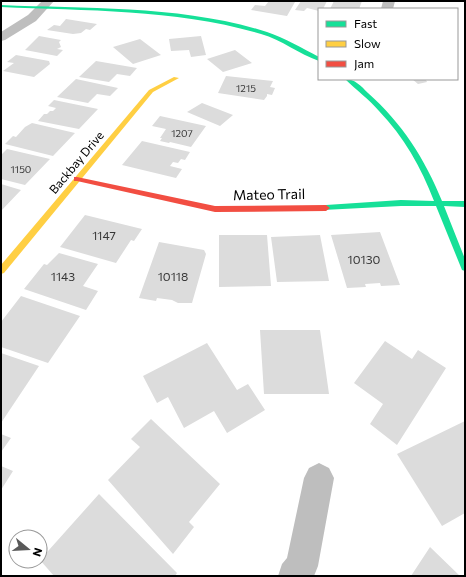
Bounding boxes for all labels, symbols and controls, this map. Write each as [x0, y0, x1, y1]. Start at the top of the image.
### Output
legend [318, 8, 458, 80]
text: Fast [354, 16, 377, 30]
text: Slow [354, 36, 381, 50]
text: Jam [354, 56, 374, 71]
house number: 1215 [236, 82, 256, 94]
house number: 1207 [171, 127, 193, 139]
street label: Backbay Drive [46, 128, 106, 196]
house number: 1150 [11, 163, 31, 175]
street label: Mateo Trail [233, 185, 305, 203]
house number: 1147 [92, 228, 116, 242]
house number: 10130 [348, 252, 381, 266]
house number: 1143 [51, 269, 75, 283]
house number: 10118 [158, 269, 188, 283]
north arrow [8, 529, 48, 569]
text: N [31, 546, 45, 558]

